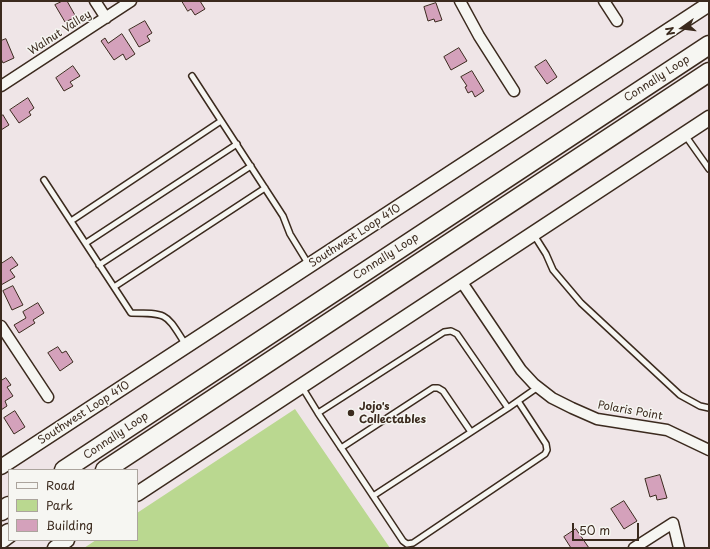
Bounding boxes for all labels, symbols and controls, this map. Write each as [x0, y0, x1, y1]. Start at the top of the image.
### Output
street label: Walnut Valley [26, 8, 94, 58]
north arrow [662, 8, 702, 48]
text: N [661, 25, 679, 37]
street label: Connally Loop [622, 53, 692, 105]
street label: Southwest Loop 410 [307, 201, 403, 271]
street label: Connally Loop [351, 231, 421, 283]
street label: Southwest Loop 410 [36, 378, 132, 448]
street label: Polaris Point [597, 399, 663, 423]
place label: Jojo's Collectables [359, 400, 426, 426]
marker: Jojo's Collectables [346, 408, 356, 418]
street label: Connally Loop [81, 409, 151, 463]
legend [8, 469, 138, 541]
text: Road [46, 476, 75, 494]
text: Park [46, 496, 73, 514]
scale bar [574, 515, 641, 541]
text: Building [46, 516, 93, 534]
text: 50 m [579, 521, 610, 539]

